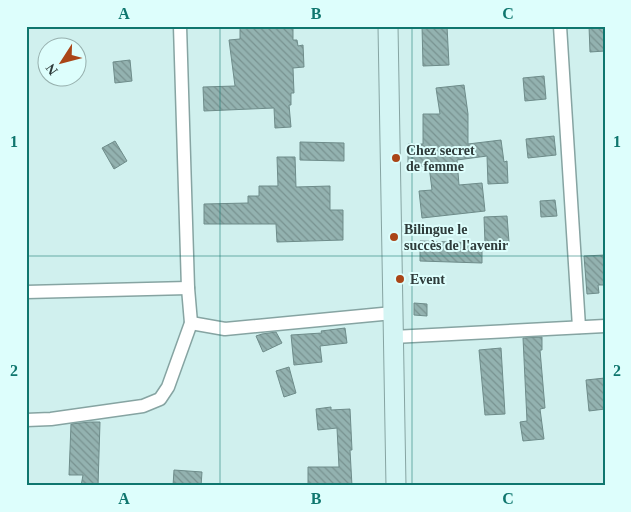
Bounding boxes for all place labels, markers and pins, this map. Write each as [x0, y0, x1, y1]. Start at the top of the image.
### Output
place label: Chez secret de femme [406, 143, 475, 174]
marker: Chez secret de femme [390, 152, 402, 164]
place label: Bilingue le succès de l'avenir [404, 222, 508, 253]
marker: Bilingue le succès de l'avenir [388, 231, 400, 243]
place label: Event [410, 272, 445, 287]
marker: Event [394, 273, 406, 285]

